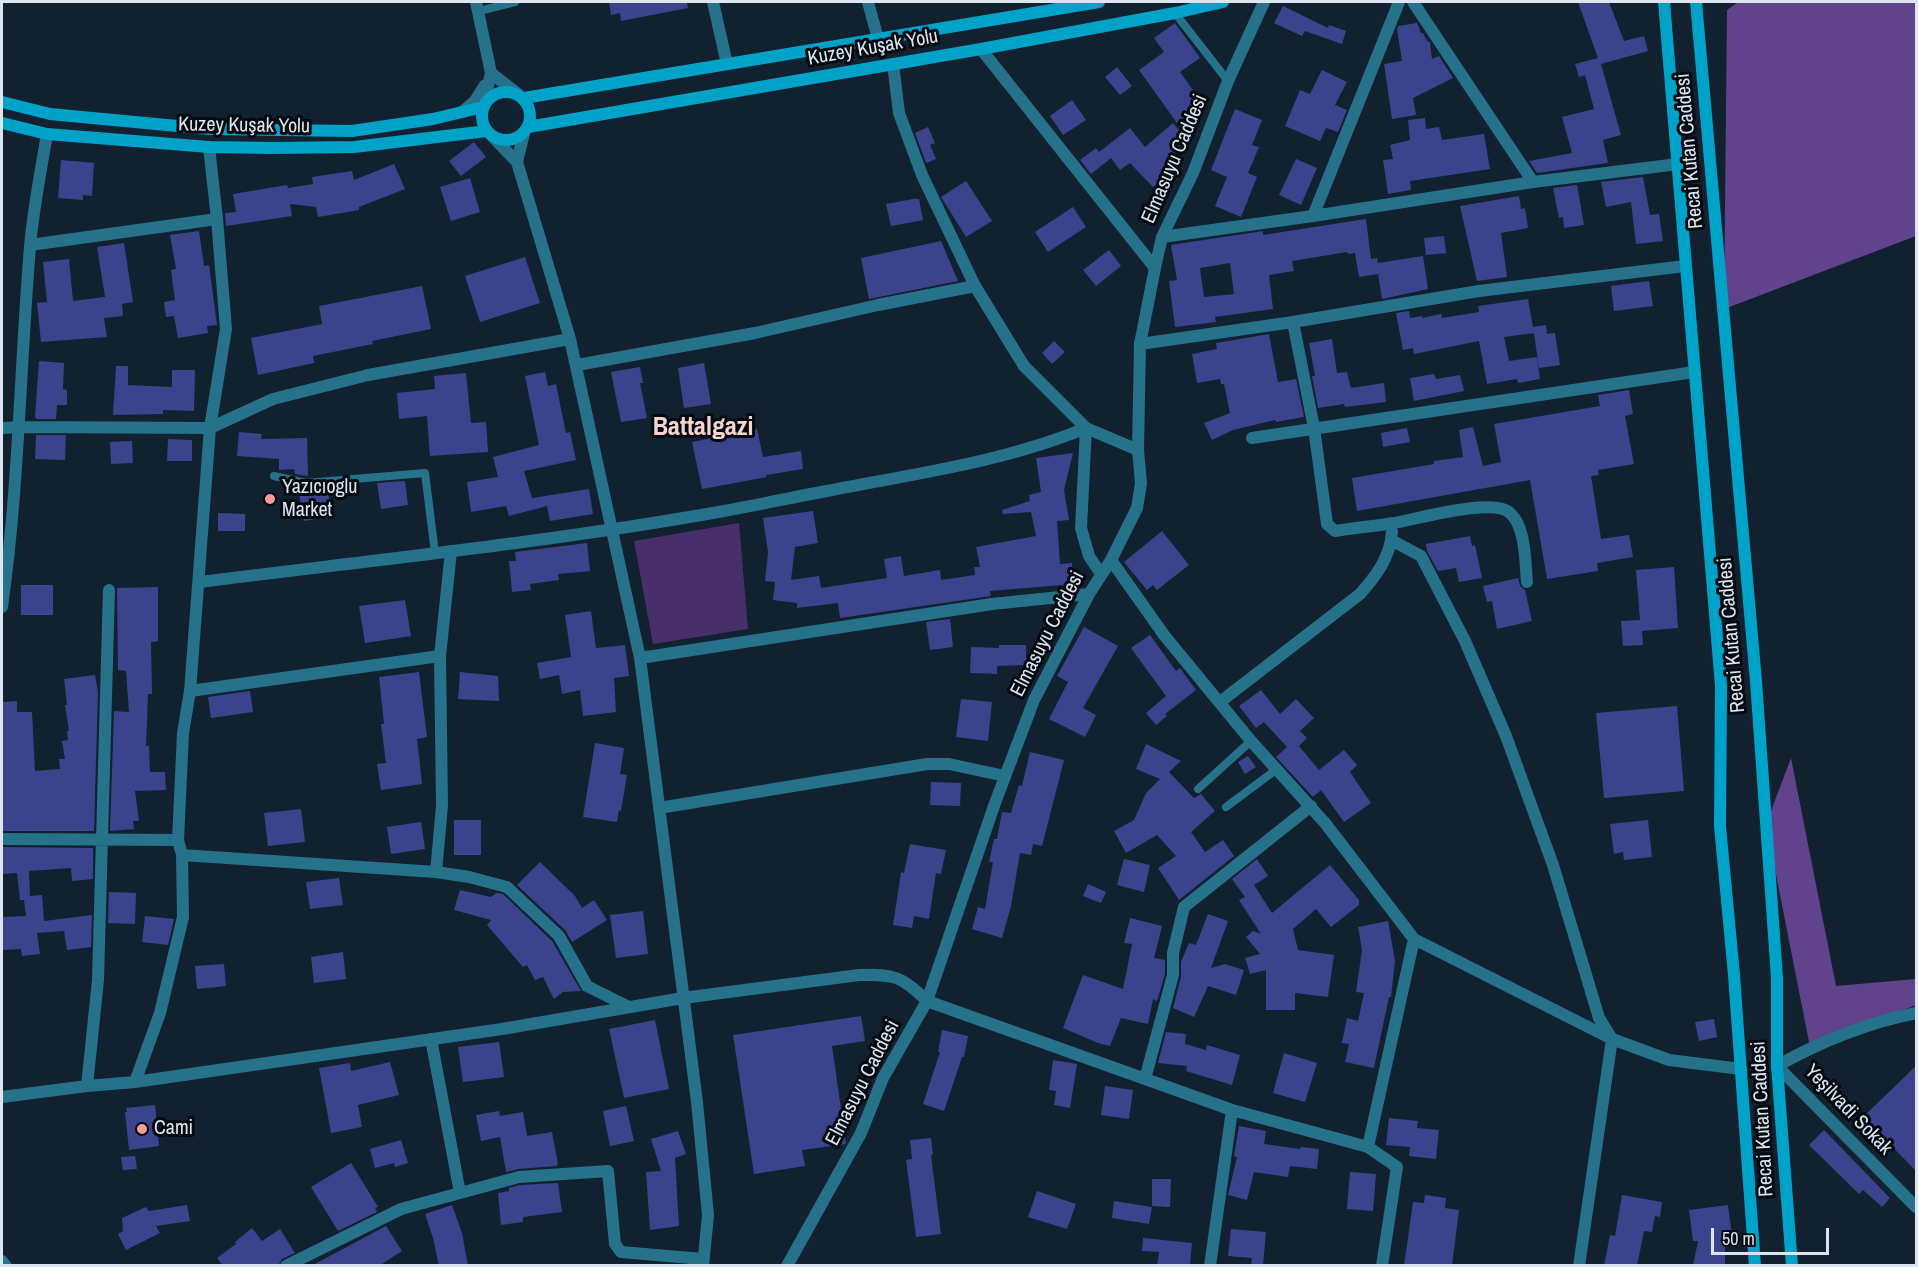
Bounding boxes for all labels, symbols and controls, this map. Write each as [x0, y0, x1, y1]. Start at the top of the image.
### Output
street label: Kuzey Kuşak Yolu [806, 25, 940, 71]
street label: Recai Kutan Caddesi [1671, 72, 1709, 230]
street label: Elmasuyu Caddesi [1137, 91, 1213, 227]
street label: Kuzey Kuşak Yolu [178, 113, 310, 139]
district label: Battalgazi [653, 412, 753, 444]
place label: Yazıcıoglu Market [282, 476, 357, 523]
marker: Yazıcıoglu Market [263, 492, 277, 506]
street label: Recai Kutan Caddesi [1713, 556, 1751, 714]
street label: Elmasuyu Caddesi [1006, 567, 1090, 701]
street label: Elmasuyu Caddesi [821, 1016, 905, 1150]
street label: Recai Kutan Caddesi [1747, 1041, 1779, 1197]
street label: Yeşilvadi Sokak [1799, 1060, 1897, 1160]
place label: Cami [154, 1117, 193, 1141]
marker: Cami [135, 1122, 149, 1136]
scale bar [1714, 1216, 1832, 1254]
text: 50 m [1722, 1226, 1755, 1251]

